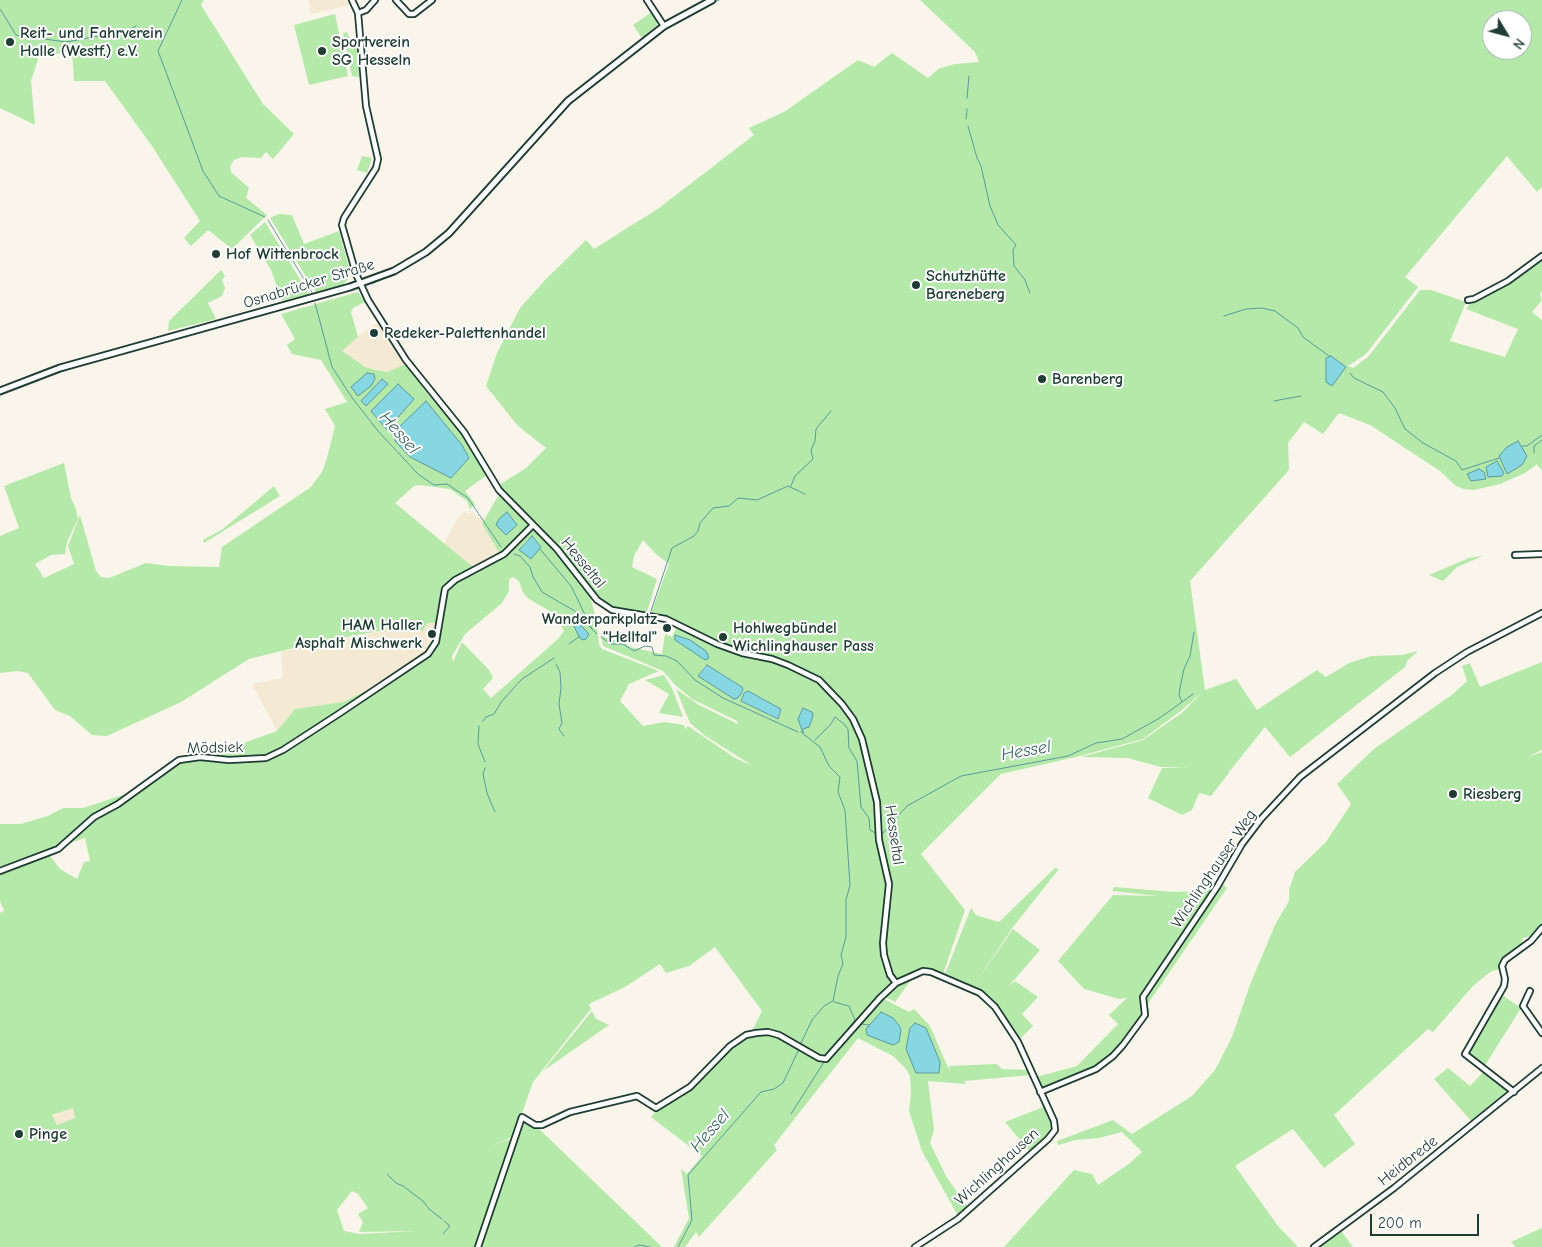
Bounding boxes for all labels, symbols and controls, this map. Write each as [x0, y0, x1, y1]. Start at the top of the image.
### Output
north arrow [1482, 10, 1532, 60]
place label: Reit- und Fahrverein Halle (Westf.) e.V. [20, 23, 163, 61]
place label: Sportverein SG Hesseln [332, 32, 411, 70]
text: N [1509, 35, 1528, 52]
marker: Reit- und Fahrverein Halle (Westf.) e.V. [4, 36, 16, 48]
marker: Sportverein SG Hesseln [316, 45, 328, 57]
place label: Hof Wittenbrock [226, 244, 339, 264]
marker: Hof Wittenbrock [210, 248, 222, 260]
street label: Osnabrücker Straße [241, 255, 377, 313]
place label: Schutzhütte Bareneberg [926, 266, 1006, 304]
marker: Schutzhütte Bareneberg [910, 279, 922, 291]
place label: Redeker-Palettenhandel [384, 323, 546, 343]
marker: Redeker-Palettenhandel [368, 327, 380, 339]
place label: Barenberg [1052, 369, 1123, 389]
marker: Barenberg [1036, 373, 1048, 385]
water label: Hessel [374, 407, 424, 459]
street label: Hesseltal [557, 534, 609, 592]
place label: Wanderparkplatz "Helltal" [542, 609, 657, 647]
place label: HAM Haller Asphalt Mischwerk [295, 615, 422, 653]
place label: Hohlwegbündel Wichlinghauser Pass [733, 618, 874, 656]
marker: Wanderparkplatz "Helltal" [661, 622, 673, 634]
marker: HAM Haller Asphalt Mischwerk [426, 628, 438, 640]
marker: Hohlwegbündel Wichlinghauser Pass [717, 631, 729, 643]
water label: Hessel [999, 736, 1053, 766]
street label: Mödsiek [187, 738, 243, 758]
place label: Riesberg [1463, 784, 1522, 804]
marker: Riesberg [1447, 788, 1459, 800]
street label: Hesseltal [880, 804, 908, 866]
street label: Wichlinghauser Weg [1167, 806, 1261, 932]
water label: Hessel [685, 1105, 735, 1157]
place label: Pinge [29, 1124, 67, 1144]
street label: Wichlinghausen [951, 1124, 1043, 1210]
marker: Pinge [13, 1128, 25, 1140]
street label: Heidbrede [1374, 1132, 1442, 1190]
scale bar [1372, 1204, 1481, 1236]
text: 200 m [1378, 1214, 1422, 1232]

